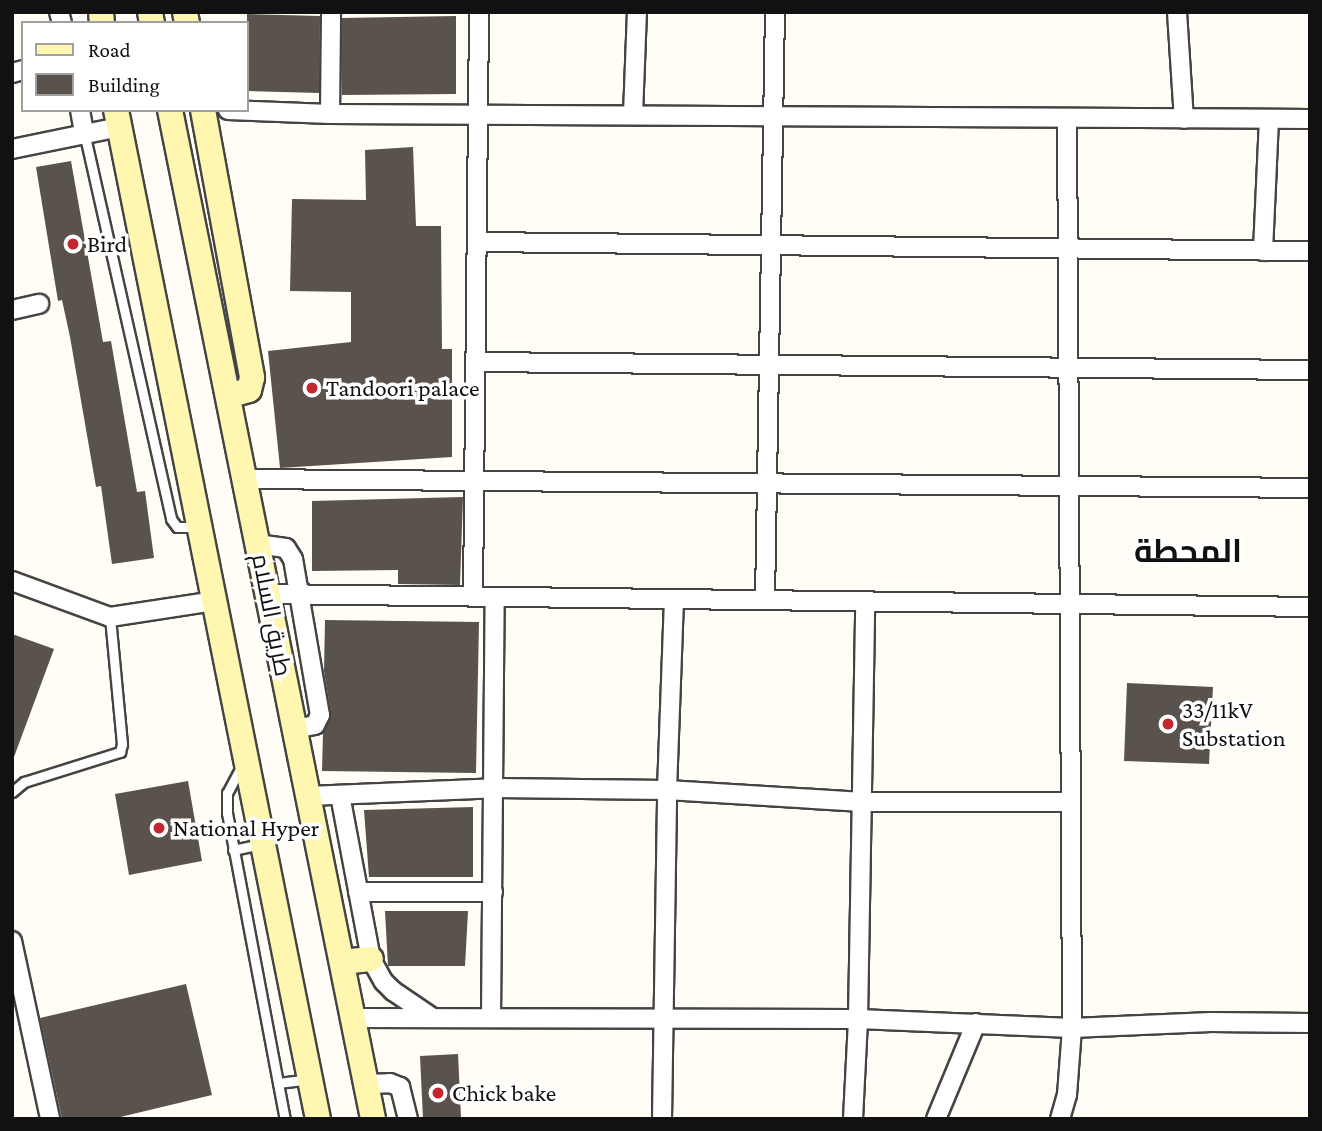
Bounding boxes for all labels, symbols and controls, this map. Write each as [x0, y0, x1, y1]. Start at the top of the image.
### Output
legend [21, 21, 248, 112]
text: Road [88, 38, 131, 62]
text: Building [88, 73, 160, 97]
place label: Bird [87, 230, 127, 258]
marker: Bird [65, 236, 81, 252]
place label: Tandoori palace [326, 374, 479, 402]
marker: Tandoori palace [304, 380, 320, 396]
district label: المحطة [1134, 532, 1242, 570]
street label: طريق السلام [246, 551, 298, 679]
place label: 33/11kV Substation [1182, 696, 1286, 752]
marker: 33/11kV Substation [1160, 716, 1176, 732]
place label: National Hyper [173, 814, 319, 842]
marker: National Hyper [151, 820, 167, 836]
place label: Chick bake [452, 1079, 556, 1107]
marker: Chick bake [430, 1085, 446, 1101]

